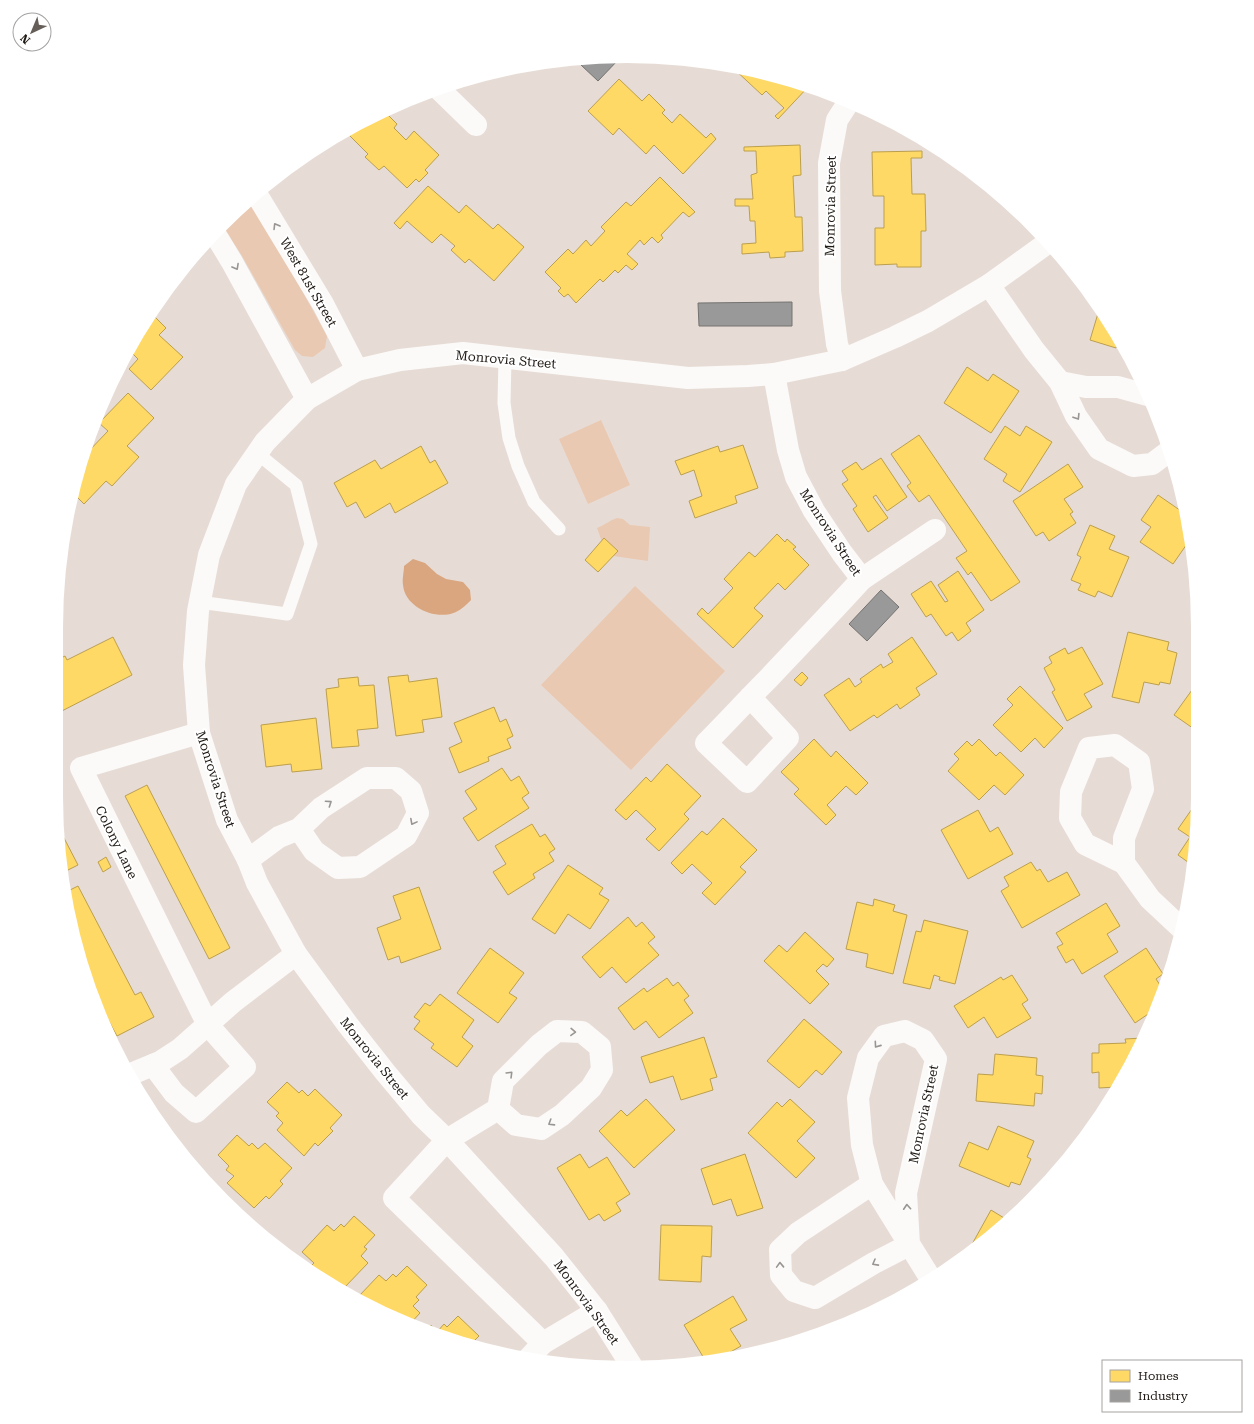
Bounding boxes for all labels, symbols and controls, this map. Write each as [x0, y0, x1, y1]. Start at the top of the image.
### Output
north arrow [12, 12, 52, 52]
text: N [17, 31, 33, 46]
street label: Monrovia Street [822, 155, 839, 257]
one-way arrow [274, 224, 281, 231]
street label: West 81st Street [277, 235, 340, 330]
one-way arrow [231, 263, 238, 271]
street label: Monrovia Street [455, 348, 557, 371]
one-way arrow [1073, 413, 1080, 420]
street label: Monrovia Street [797, 486, 864, 579]
street label: Monrovia Street [193, 729, 238, 830]
one-way arrow [325, 801, 332, 808]
street label: Colony Lane [92, 803, 141, 881]
one-way arrow [410, 817, 418, 825]
street label: Monrovia Street [337, 1014, 412, 1102]
one-way arrow [570, 1027, 576, 1036]
one-way arrow [874, 1041, 882, 1048]
street label: Monrovia Street [906, 1063, 941, 1165]
one-way arrow [505, 1071, 513, 1079]
one-way arrow [548, 1118, 555, 1125]
one-way arrow [902, 1203, 911, 1210]
street label: Monrovia Street [551, 1257, 622, 1348]
one-way arrow [872, 1259, 879, 1266]
one-way arrow [776, 1262, 785, 1268]
legend [1102, 1360, 1242, 1412]
text: Homes [1138, 1369, 1179, 1383]
text: Industry [1138, 1389, 1189, 1403]

